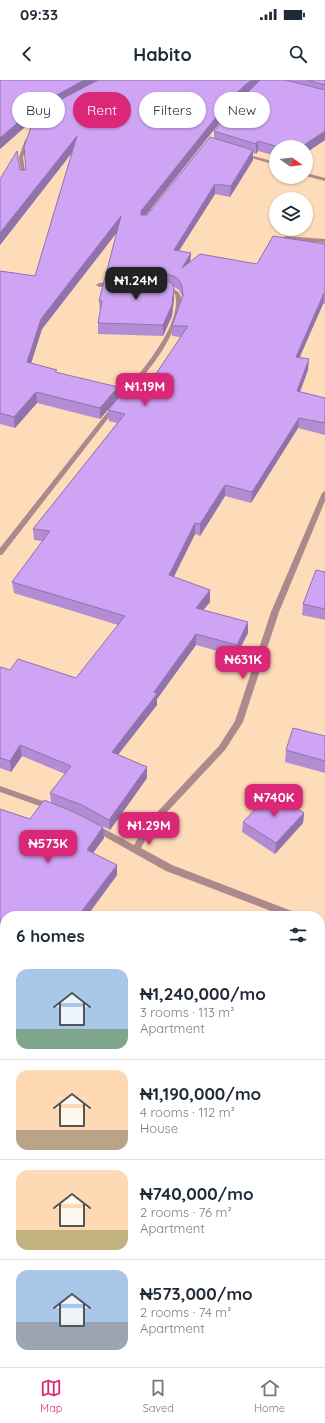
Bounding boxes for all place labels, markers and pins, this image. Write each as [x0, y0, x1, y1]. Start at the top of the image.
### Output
pin: ₦1.24M [103, 267, 169, 301]
pin: ₦1.19M [112, 373, 178, 407]
pin: ₦631K [215, 646, 271, 680]
pin: ₦740K [246, 784, 302, 818]
pin: ₦1.29M [116, 812, 182, 846]
pin: ₦573K [20, 830, 76, 864]

